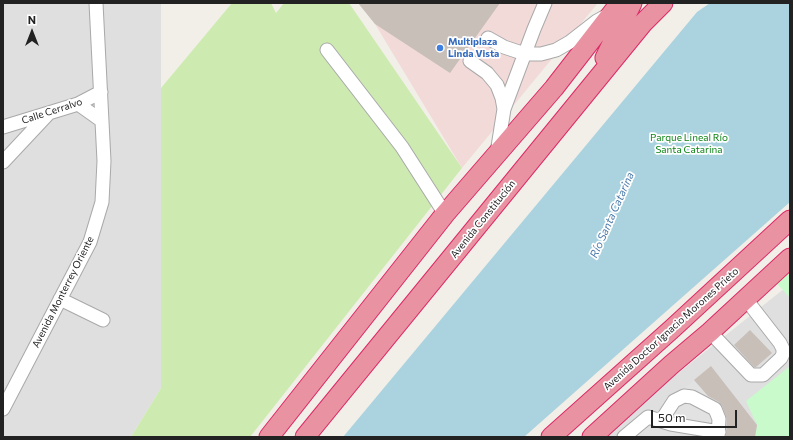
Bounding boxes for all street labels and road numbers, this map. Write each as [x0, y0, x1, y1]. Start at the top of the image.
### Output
street label: Calle Cerralvo [20, 96, 84, 126]
street label: Avenida Constitución [448, 178, 518, 260]
street label: Avenida Monterrey Oriente [30, 234, 96, 350]
street label: Avenida Doctor Ignacio Morones Prieto [601, 265, 741, 393]

